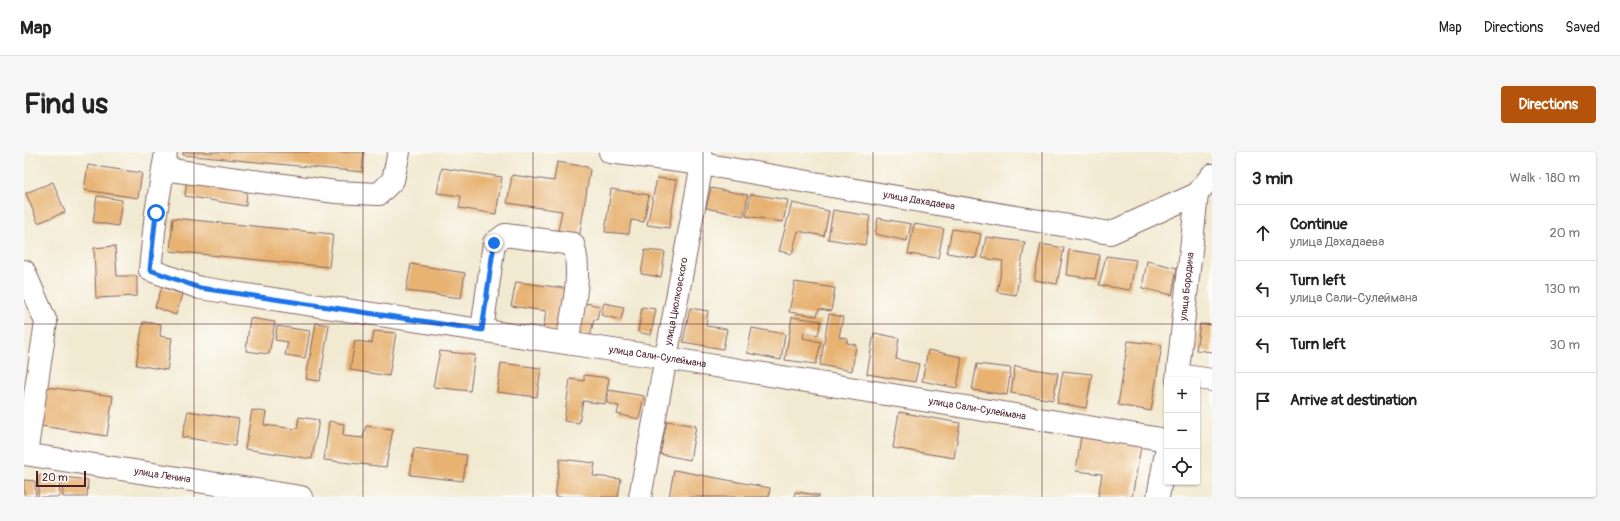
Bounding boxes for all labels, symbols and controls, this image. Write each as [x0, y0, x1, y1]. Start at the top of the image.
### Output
text: Map [20, 16, 51, 40]
text: Map [1439, 19, 1462, 36]
text: Directions [1484, 19, 1543, 36]
text: Saved [1565, 19, 1600, 36]
button: Directions [1501, 86, 1596, 123]
text: Find us [24, 87, 108, 122]
text: 3 min [1252, 168, 1293, 189]
text: Walk · 180 m [1510, 170, 1580, 186]
street label: улица Дахадаева [881, 189, 956, 213]
route start [147, 204, 165, 222]
text: Continue [1290, 215, 1348, 234]
icon: ahead [1252, 222, 1274, 244]
text: 20 m [1549, 225, 1580, 241]
route end [485, 234, 503, 252]
text: улица Дахадаева [1290, 234, 1384, 250]
street label: улица Бородина [1177, 251, 1197, 322]
street label: улица Циолковского [662, 256, 691, 347]
text: Turn left [1290, 271, 1346, 290]
icon: left [1252, 278, 1274, 300]
text: 130 m [1544, 281, 1580, 297]
text: улица Сали-Сулеймана [1290, 290, 1418, 306]
icon: left [1252, 334, 1274, 356]
text: Turn left [1290, 335, 1346, 354]
text: 30 m [1550, 337, 1580, 353]
street label: улица Сали-Сулеймана [607, 343, 707, 371]
map controls [1164, 377, 1200, 485]
button: + [1164, 377, 1200, 413]
icon: arrive [1252, 390, 1274, 412]
text: Arrive at destination [1290, 391, 1417, 410]
street label: улица Сали-Сулеймана [927, 395, 1027, 423]
button: − [1164, 413, 1200, 449]
button: locate [1164, 449, 1200, 485]
street label: улица Ленина [132, 465, 192, 486]
scale bar [36, 469, 86, 488]
text: 20 m [42, 471, 68, 484]

